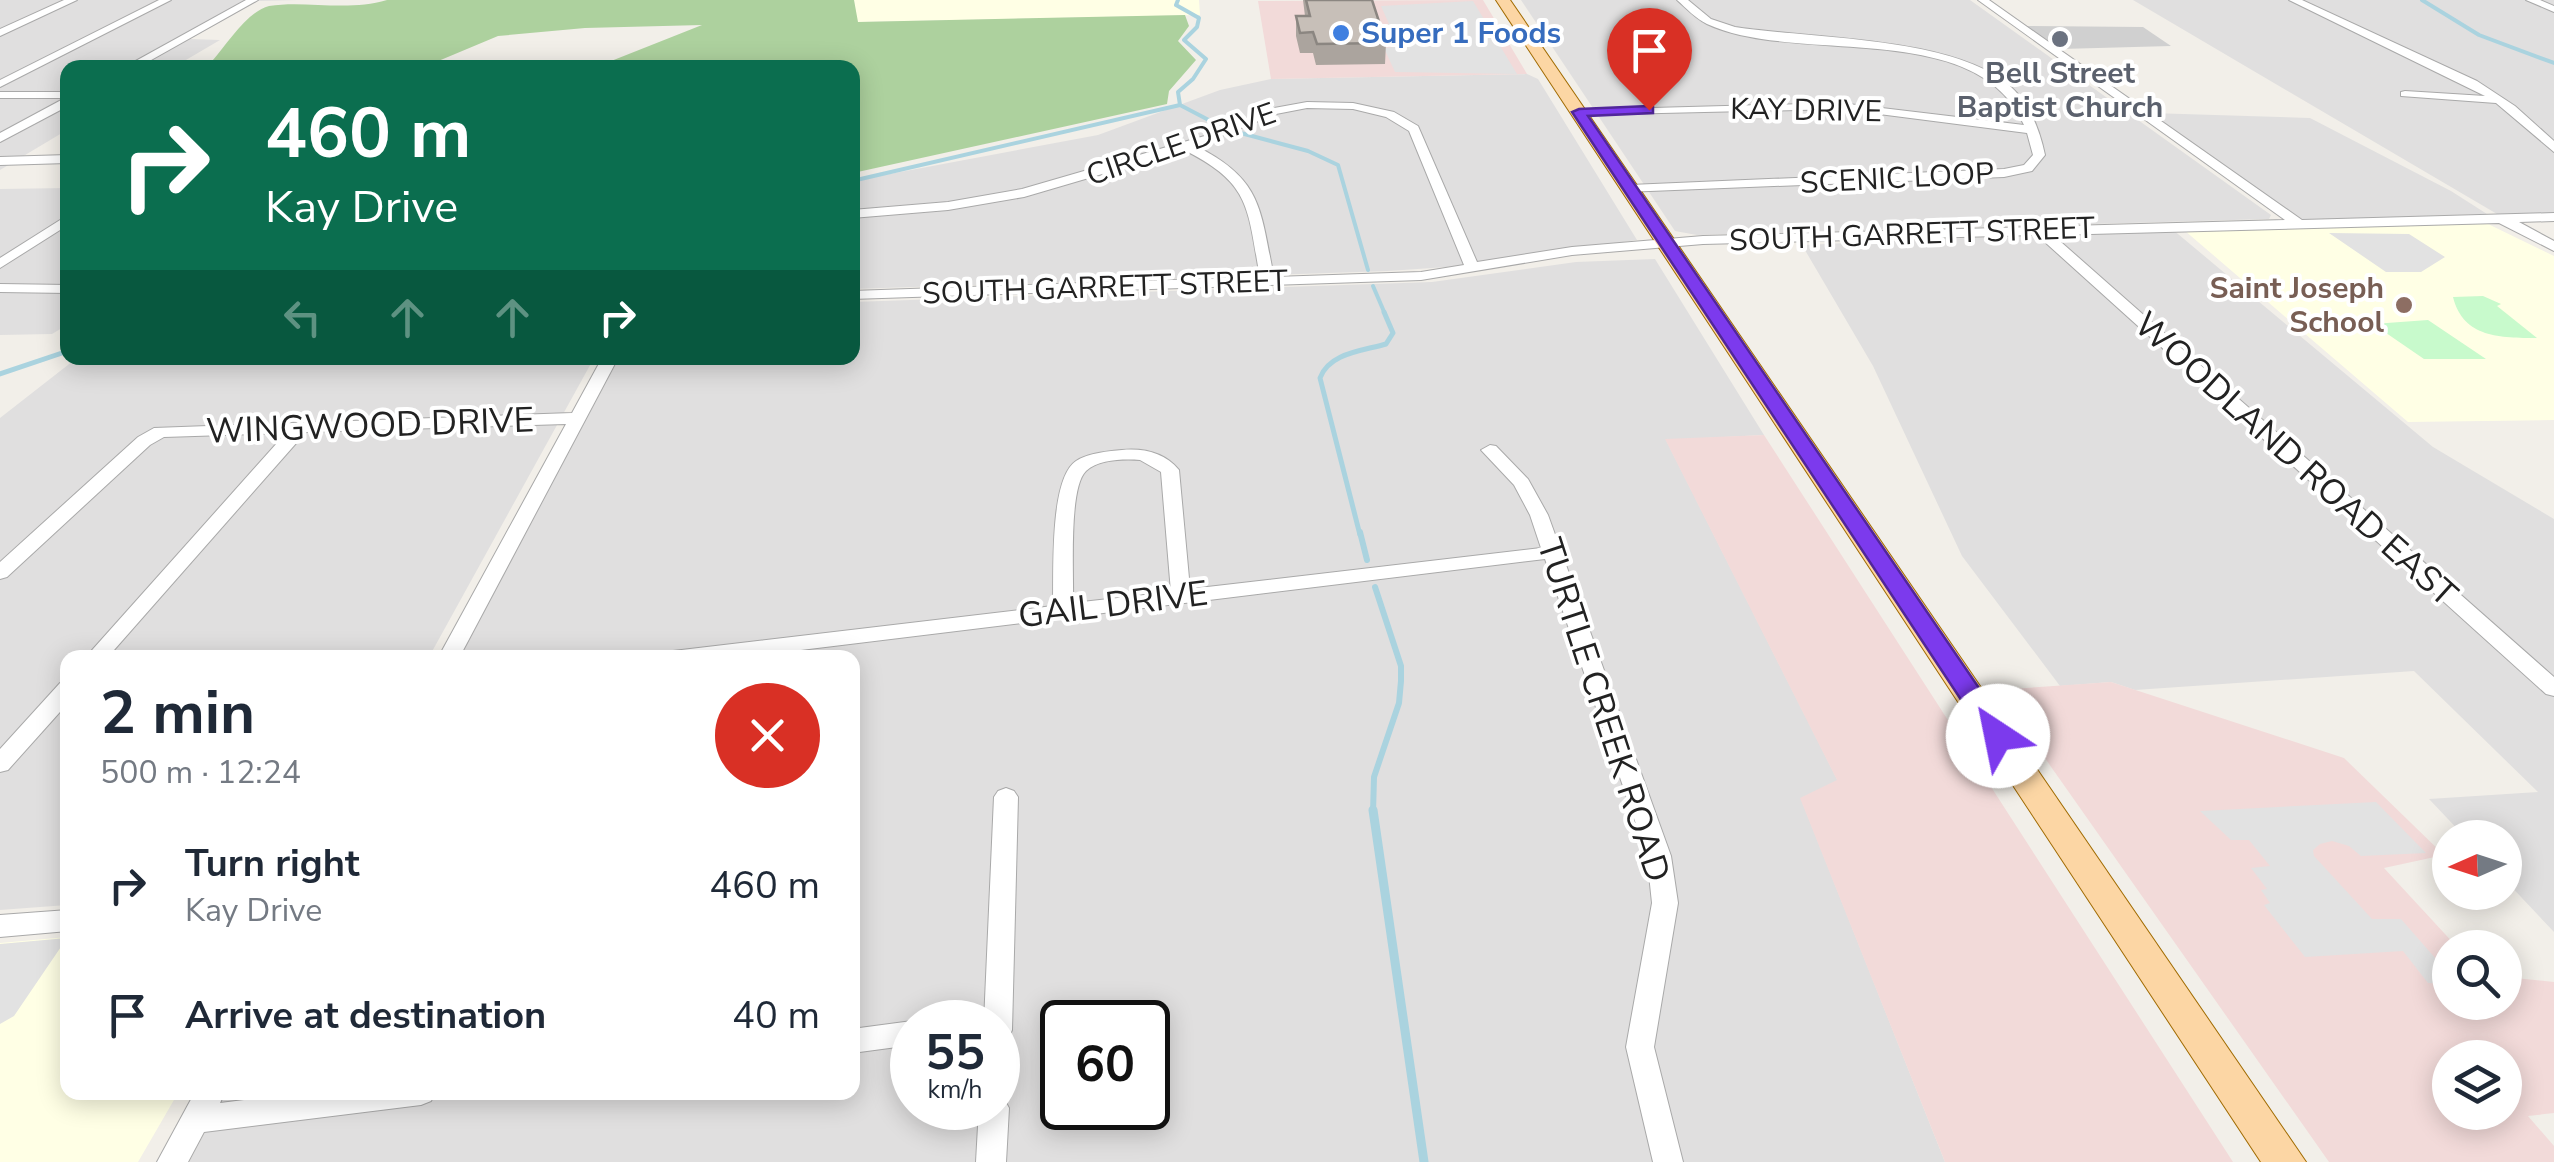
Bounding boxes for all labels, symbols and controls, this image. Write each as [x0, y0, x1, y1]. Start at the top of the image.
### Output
pin [1607, 8, 1692, 111]
place label: Super 1 Foods [1361, 13, 1561, 54]
marker: Super 1 Foods [1330, 22, 1352, 44]
icon: arrive [1622, 23, 1677, 78]
marker: Bell Street Baptist Church [2049, 28, 2071, 50]
place label: Bell Street Baptist Church [1957, 53, 2163, 128]
text: 460 m [265, 86, 471, 182]
street label: KAY DRIVE [1730, 89, 1882, 132]
street label: CIRCLE DRIVE [1081, 93, 1281, 196]
icon: right [100, 100, 230, 230]
street label: SCENIC LOOP [1799, 153, 1995, 204]
text: Kay Drive [265, 177, 458, 238]
street label: SOUTH GARRETT STREET [1729, 208, 2095, 261]
street label: SOUTH GARRETT STREET [922, 261, 1288, 314]
place label: Saint Joseph School [2209, 268, 2384, 343]
icon: left [275, 290, 330, 345]
icon: ahead [380, 290, 435, 345]
icon: ahead [485, 290, 540, 345]
icon: right [590, 290, 645, 345]
marker: Saint Joseph School [2393, 294, 2415, 316]
street label: WOODLAND ROAD EAST [2124, 301, 2467, 617]
street label: WINGWOOD DRIVE [205, 396, 535, 455]
street label: TURTLE CREEK ROAD [1526, 532, 1681, 888]
street label: GAIL DRIVE [1016, 570, 1211, 639]
text: 2 min [100, 672, 255, 754]
button: close [715, 683, 820, 788]
position arrow [1946, 684, 2050, 788]
text: 500 m · 12:24 [100, 751, 301, 794]
north arrow [2432, 820, 2522, 910]
map controls [2432, 820, 2522, 1130]
text: Turn right [185, 838, 360, 889]
icon: right [100, 858, 155, 913]
text: 460 m [709, 860, 820, 911]
text: Kay Drive [185, 889, 322, 932]
button: search [2432, 930, 2522, 1020]
icon: arrive [100, 988, 155, 1043]
text: Arrive at destination [185, 990, 546, 1041]
text: 40 m [732, 990, 820, 1041]
speed limit sign: 60 [1040, 1000, 1170, 1130]
text: 55 [925, 1018, 985, 1087]
button: layers [2432, 1040, 2522, 1130]
text: km/h [927, 1073, 983, 1107]

